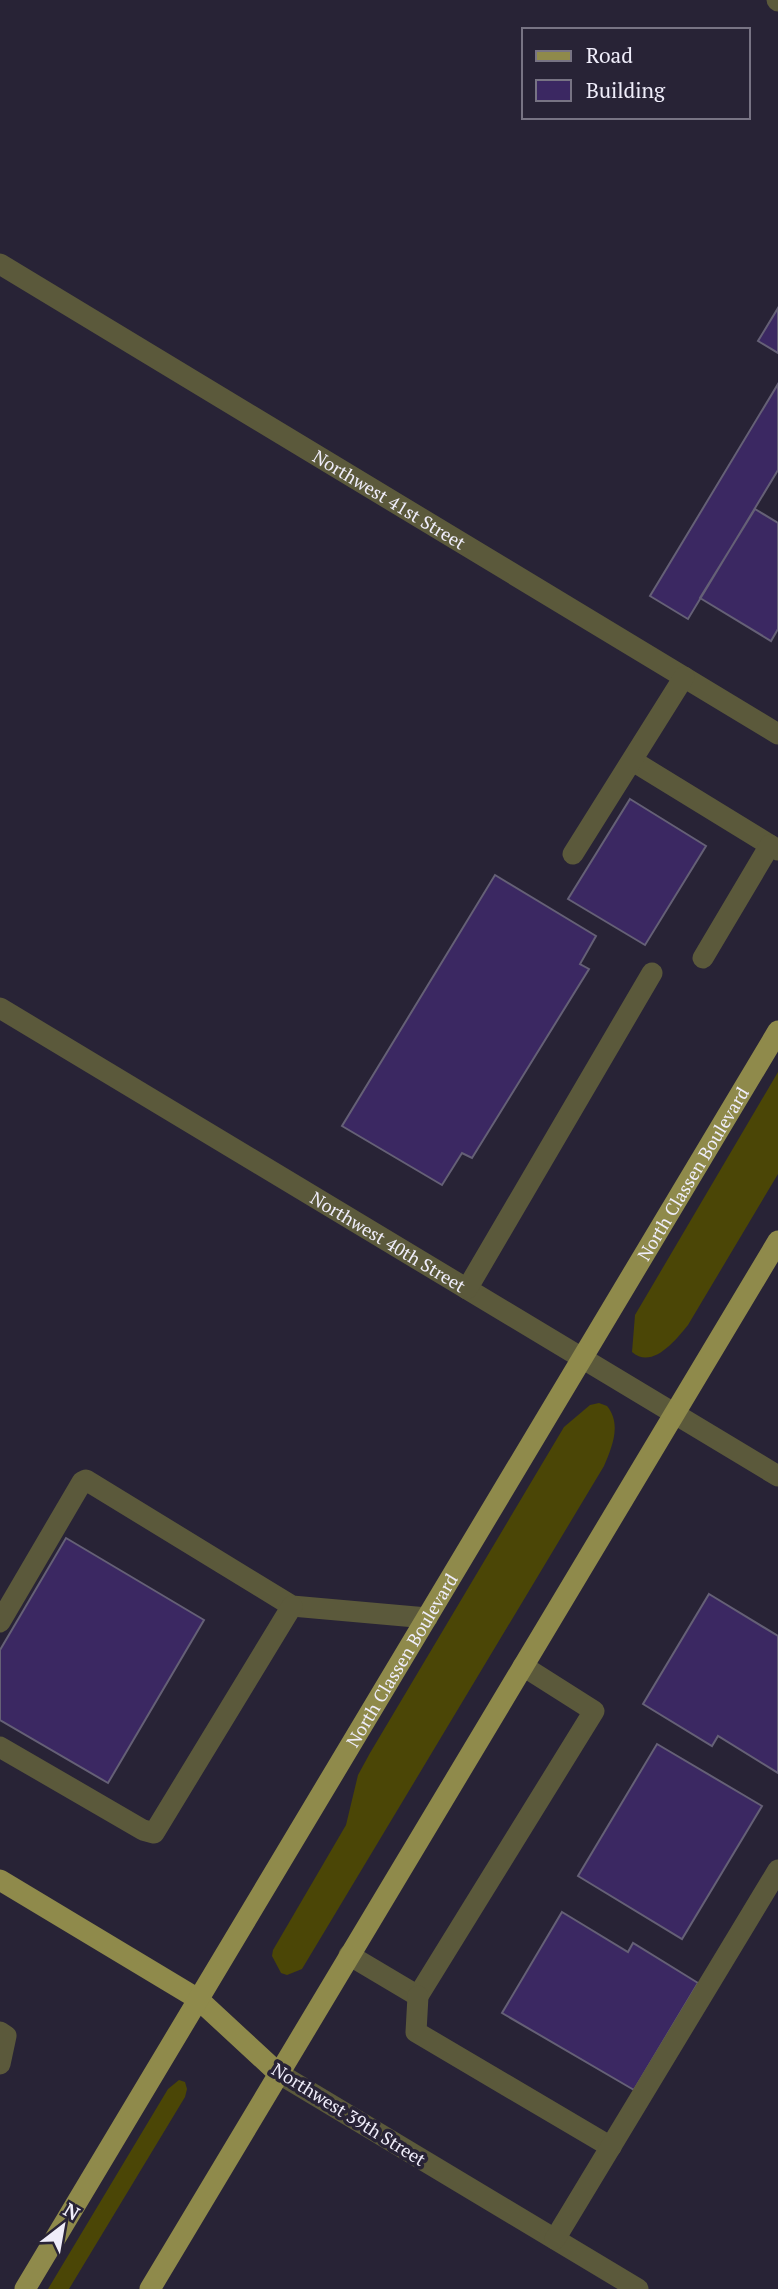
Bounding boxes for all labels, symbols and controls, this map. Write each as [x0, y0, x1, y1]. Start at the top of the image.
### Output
legend [522, 28, 750, 119]
text: Road [586, 41, 633, 69]
text: Building [586, 76, 666, 104]
street label: Northwest 41st Street [309, 444, 471, 555]
street label: North Classen Boulevard [631, 1082, 754, 1265]
street label: Northwest 40th Street [306, 1186, 471, 1298]
street label: North Classen Boulevard [340, 1569, 463, 1751]
street label: Northwest 39th Street [268, 2057, 431, 2171]
north arrow [28, 2191, 98, 2261]
text: N [59, 2197, 85, 2226]

